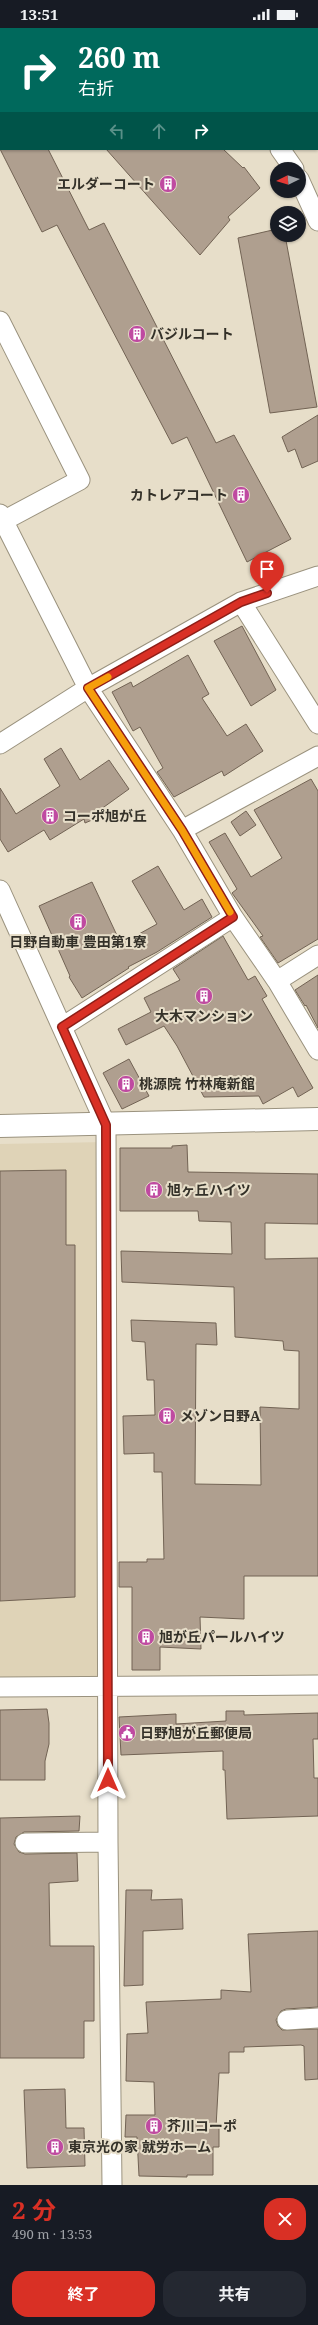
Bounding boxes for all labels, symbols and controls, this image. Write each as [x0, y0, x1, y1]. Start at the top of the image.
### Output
text: 13:51 [20, 4, 58, 24]
text: 260 m [78, 38, 160, 76]
icon: right [12, 44, 64, 96]
text: 右折 [78, 76, 114, 100]
icon: left [106, 120, 128, 142]
icon: ahead [148, 120, 170, 142]
icon: right [190, 120, 212, 142]
north arrow [270, 162, 306, 198]
map controls [270, 162, 306, 242]
place label: エルダーコート [57, 174, 155, 193]
building icon: エルダーコート [158, 174, 178, 194]
button: layers [270, 206, 306, 242]
building icon: バジルコート [127, 324, 147, 344]
place label: バジルコート [150, 324, 234, 343]
place label: カトレアコート [130, 485, 228, 504]
building icon: カトレアコート [231, 485, 251, 505]
pin [250, 552, 284, 593]
icon: arrive [256, 558, 278, 580]
building icon: コーポ旭が丘 [40, 806, 60, 826]
place label: コーポ旭が丘 [63, 806, 147, 825]
building icon: 日野自動車 豊田第1寮 [68, 912, 88, 932]
place label: 日野自動車 豊田第1寮 [9, 932, 147, 951]
building icon: 大木マンション [194, 986, 214, 1006]
place label: 大木マンション [155, 1006, 253, 1025]
building icon: 桃源院 竹林庵新館 [116, 1074, 136, 1094]
place label: 桃源院 竹林庵新館 [139, 1074, 255, 1093]
building icon: 旭ヶ丘ハイツ [144, 1180, 164, 1200]
place label: 旭ヶ丘ハイツ [167, 1180, 251, 1199]
building icon: メゾン日野A [157, 1406, 177, 1426]
place label: メゾン日野A [180, 1406, 261, 1425]
building icon: 旭が丘パールハイツ [136, 1627, 156, 1647]
place label: 旭が丘パールハイツ [159, 1627, 285, 1646]
public building icon: 日野旭が丘郵便局 [117, 1723, 137, 1743]
place label: 日野旭が丘郵便局 [140, 1723, 252, 1742]
position arrow [87, 1759, 129, 1801]
building icon: 芥川コーポ [144, 2116, 164, 2136]
place label: 芥川コーポ [167, 2116, 237, 2135]
building icon: 東京光の家 就労ホーム [45, 2137, 65, 2157]
place label: 東京光の家 就労ホーム [68, 2137, 211, 2156]
text: 2 分 [12, 2193, 56, 2226]
button: close [264, 2198, 306, 2240]
text: 490 m · 13:53 [12, 2225, 92, 2243]
button: 終了 [12, 2271, 155, 2317]
button: 共有 [163, 2271, 306, 2317]

